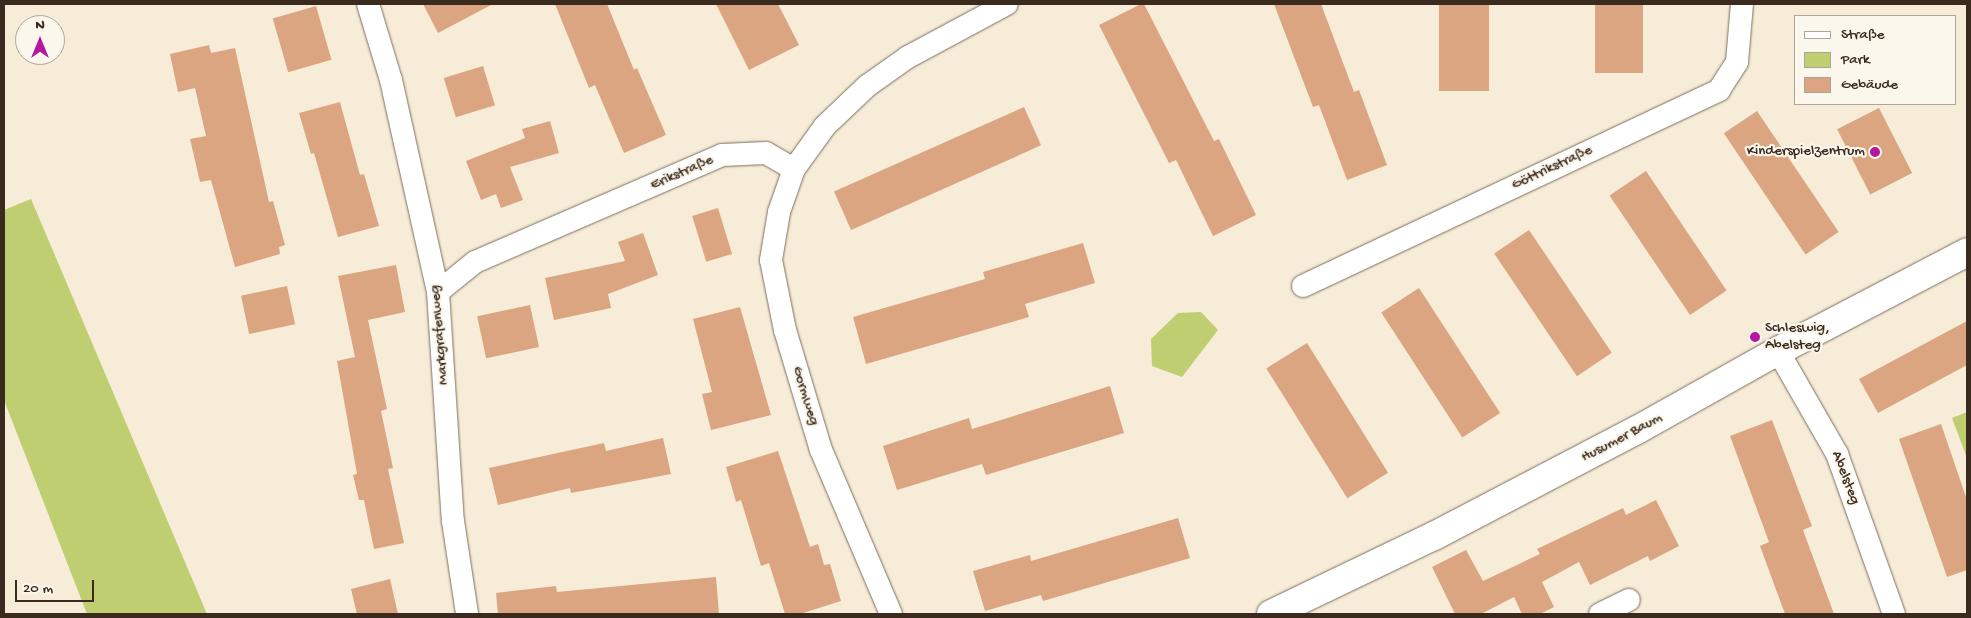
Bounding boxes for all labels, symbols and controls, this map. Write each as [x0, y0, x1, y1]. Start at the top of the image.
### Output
north arrow [15, 15, 65, 65]
legend [1794, 15, 1956, 105]
text: N [35, 17, 45, 34]
text: Straße [1841, 26, 1885, 44]
text: Park [1841, 51, 1870, 69]
text: Gebäude [1841, 76, 1898, 94]
street label: Göttrikstraße [1509, 141, 1595, 195]
place label: Kinderspielzentrum [1747, 143, 1865, 161]
marker: Kinderspielzentrum [1869, 146, 1881, 158]
street label: Erikstraße [648, 151, 716, 195]
street label: Markgrafenweg [427, 284, 453, 386]
place label: Schleswig, Abelsteg [1765, 319, 1830, 354]
marker: Schleswig, Abelsteg [1749, 331, 1761, 343]
street label: Gormweg [787, 364, 823, 428]
street label: Husumer Baum [1578, 409, 1666, 467]
street label: Abelsteg [1827, 449, 1863, 507]
scale bar [18, 570, 96, 602]
text: 20 m [23, 580, 53, 598]

